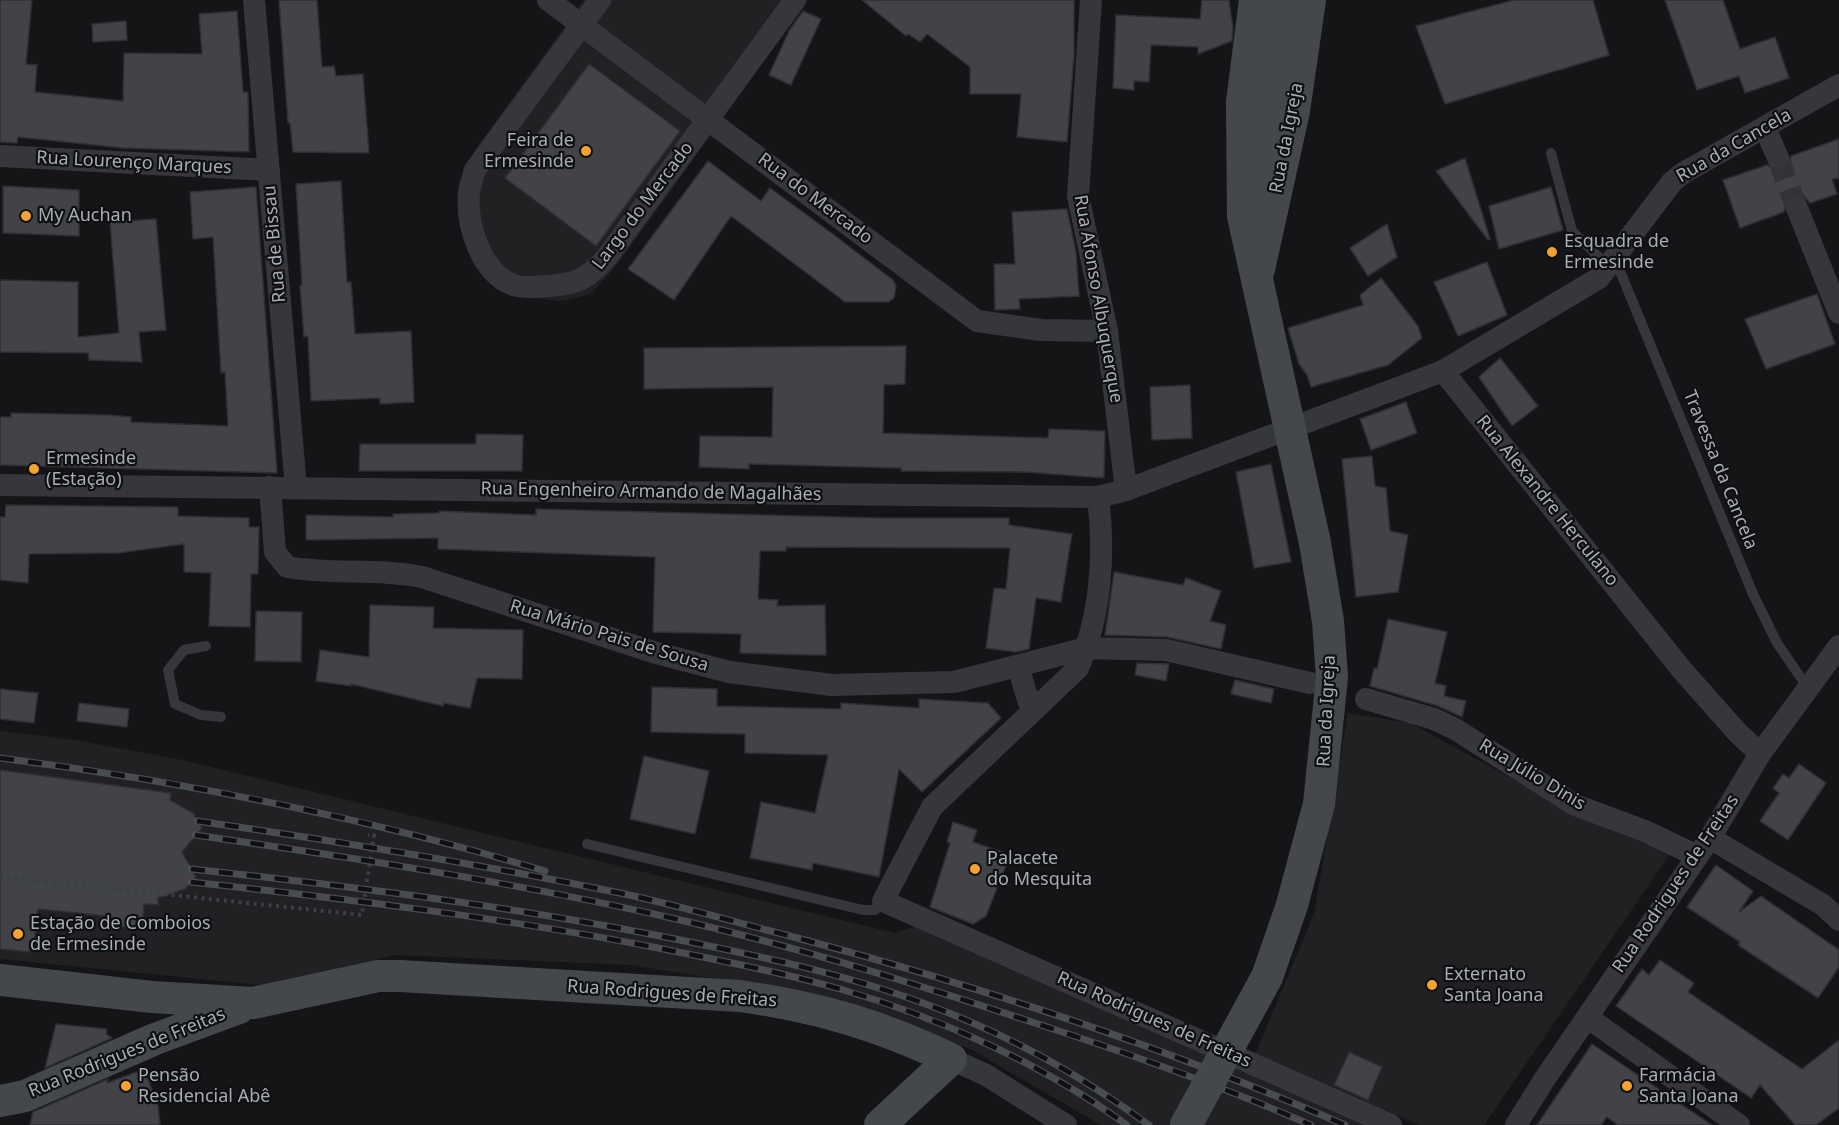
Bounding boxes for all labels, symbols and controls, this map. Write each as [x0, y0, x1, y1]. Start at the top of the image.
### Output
street label: Rua da Igreja [1266, 81, 1308, 195]
street label: Rua da Cancela [1673, 104, 1795, 188]
place label: Feira de Ermesinde [484, 130, 574, 172]
street label: Largo do Mercado [588, 138, 698, 274]
marker: Feira de Ermesinde [579, 144, 593, 158]
street label: Rua Lourenço Marques [36, 147, 232, 179]
street label: Rua do Mercado [753, 149, 877, 249]
street label: Rua de Bissau [259, 184, 291, 304]
street label: Rua Afonso Albuquerque [1069, 193, 1127, 405]
place label: My Auchan [38, 205, 132, 227]
marker: My Auchan [19, 209, 33, 223]
place label: Esquadra de Ermesinde [1564, 231, 1669, 274]
marker: Esquadra de Ermesinde [1545, 245, 1559, 259]
street label: Travessa da Cancela [1678, 387, 1762, 553]
street label: Rua Alexandre Herculano [1471, 411, 1623, 591]
place label: Ermesinde (Estação) [46, 448, 136, 490]
marker: Ermesinde (Estação) [27, 462, 41, 476]
street label: Rua Engenheiro Armando de Magalhães [480, 478, 822, 506]
street label: Rua Mário Pais de Sousa [507, 595, 711, 677]
street label: Rua da Igreja [1313, 654, 1341, 768]
street label: Rua Júlio Dinis [1475, 735, 1589, 815]
street label: Rua Rodrigues de Freitas [1608, 791, 1744, 977]
place label: Palacete do Mesquita [987, 848, 1092, 890]
marker: Palacete do Mesquita [968, 862, 982, 876]
place label: Estação de Comboios de Ermesinde [30, 913, 211, 956]
marker: Estação de Comboios de Ermesinde [11, 927, 25, 941]
place label: Externato Santa Joana [1444, 964, 1544, 1006]
street label: Rua Rodrigues de Freitas [1054, 967, 1254, 1073]
street label: Rua Rodrigues de Freitas [566, 976, 778, 1012]
marker: Externato Santa Joana [1425, 978, 1439, 992]
street label: Rua Rodrigues de Freitas [25, 1004, 229, 1102]
place label: Pensão Residencial Abê [138, 1065, 270, 1108]
place label: Farmácia Santa Joana [1639, 1065, 1739, 1108]
marker: Pensão Residencial Abê [119, 1079, 133, 1093]
marker: Farmácia Santa Joana [1620, 1079, 1634, 1093]

